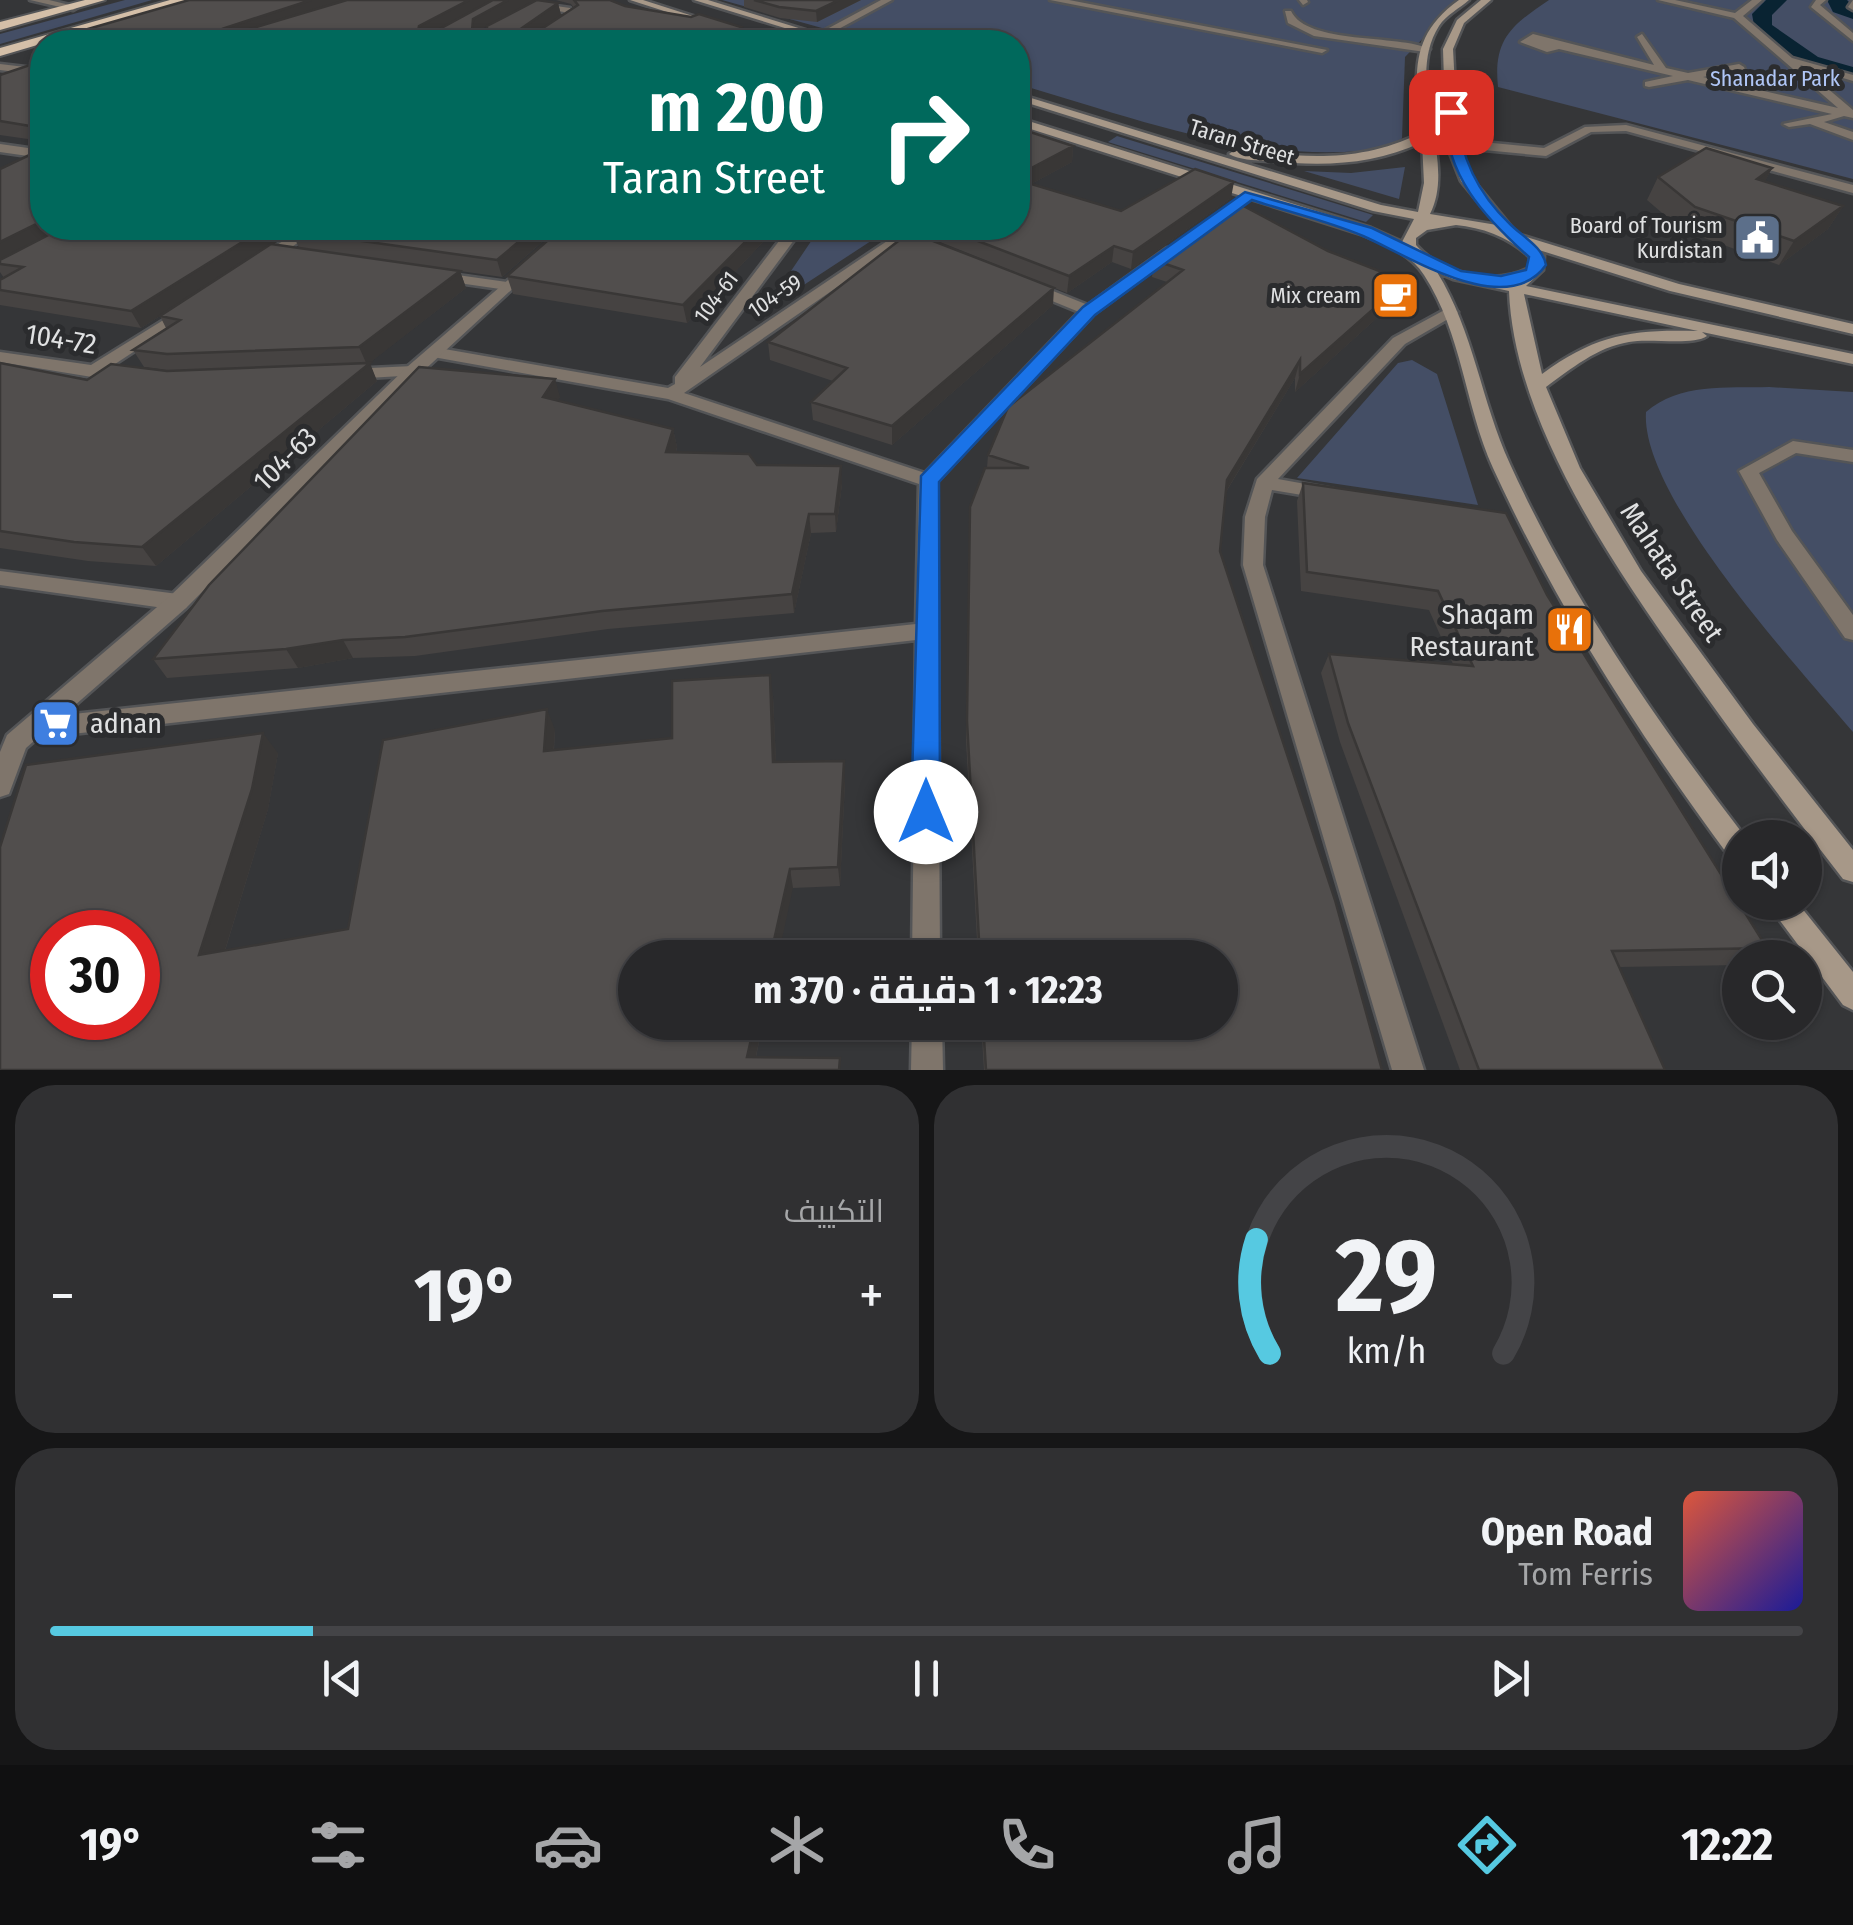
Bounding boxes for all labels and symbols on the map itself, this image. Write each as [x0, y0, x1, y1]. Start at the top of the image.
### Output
park label: Shanadar Park [1710, 65, 1841, 92]
pin [1409, 70, 1494, 155]
street label: Taran Street [1186, 113, 1299, 171]
place label: Board of Tourism Kurdistan [1570, 212, 1723, 264]
public building icon: Board of Tourism Kurdistan [1732, 212, 1784, 264]
street label: 104-61 [688, 266, 744, 328]
street label: 104-59 [743, 268, 807, 324]
cafe icon: Mix cream [1370, 269, 1422, 321]
place label: Mix cream [1270, 282, 1361, 309]
street label: 104-72 [23, 317, 99, 361]
street label: 104-63 [247, 421, 323, 497]
street label: Mahata Street [1614, 496, 1731, 648]
place label: Shaqam Restaurant [1410, 598, 1535, 663]
restaurant icon: Shaqam Restaurant [1543, 604, 1595, 656]
supermarket icon: adnan [29, 697, 81, 749]
place label: adnan [90, 707, 162, 740]
position arrow [874, 760, 978, 864]
speed limit sign: 30 [30, 910, 160, 1040]

